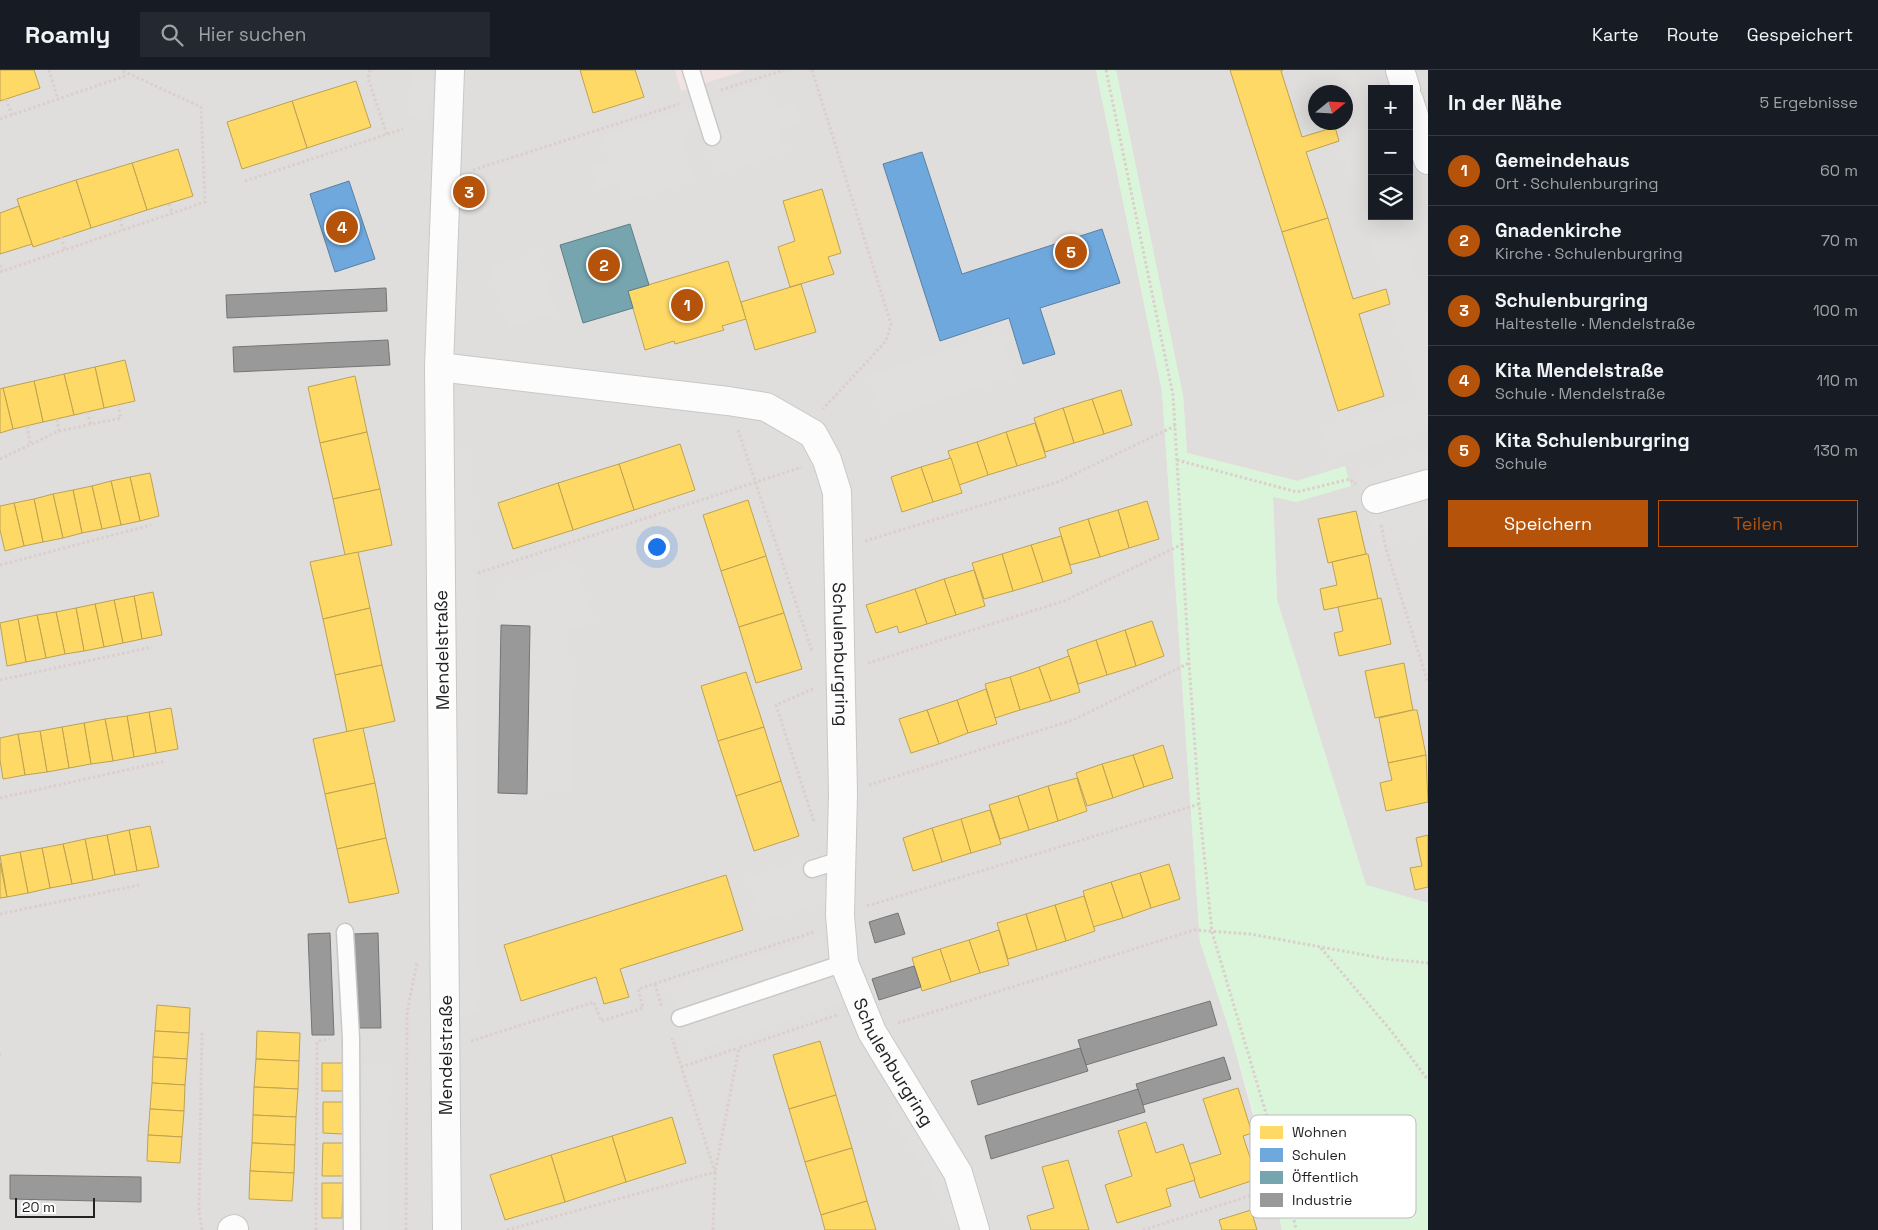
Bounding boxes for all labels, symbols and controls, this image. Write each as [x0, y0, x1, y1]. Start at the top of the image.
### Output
search box [140, 12, 490, 57]
text: Roamly [25, 19, 110, 50]
icon: search [158, 21, 186, 49]
text: Hier suchen [198, 22, 306, 47]
text: Karte [1592, 23, 1639, 46]
text: Route [1667, 23, 1719, 46]
text: Gespeichert [1747, 23, 1853, 46]
north arrow [1308, 85, 1353, 130]
map controls [1368, 85, 1413, 220]
button: + [1368, 85, 1413, 130]
text: In der Nähe [1448, 89, 1562, 116]
text: 5 Ergebnisse [1759, 92, 1858, 113]
button: − [1368, 130, 1413, 175]
text: Gemeindehaus [1495, 148, 1630, 173]
text: 1 [1460, 160, 1468, 181]
text: 60 m [1820, 160, 1858, 181]
pin: 3 [453, 173, 485, 211]
text: Ort · Schulenburgring [1495, 173, 1659, 194]
button: layers [1368, 175, 1413, 220]
pin: 4 [326, 208, 358, 246]
text: Gnadenkirche [1495, 218, 1622, 243]
text: 2 [1459, 230, 1469, 251]
text: 70 m [1821, 230, 1858, 251]
pin: 5 [1055, 233, 1087, 271]
text: Kirche · Schulenburgring [1495, 243, 1683, 264]
pin: 2 [588, 246, 620, 284]
pin: 1 [671, 286, 703, 324]
text: Schulenburgring [1495, 288, 1648, 313]
text: 3 [1459, 300, 1469, 321]
text: 100 m [1813, 300, 1858, 321]
text: Haltestelle · Mendelstraße [1495, 313, 1695, 334]
text: Kita Mendelstraße [1495, 358, 1664, 383]
text: 4 [1459, 370, 1469, 391]
text: 110 m [1816, 370, 1858, 391]
text: Schule · Mendelstraße [1495, 383, 1665, 404]
text: Kita Schulenburgring [1495, 428, 1690, 453]
text: 5 [1459, 440, 1469, 461]
text: 130 m [1814, 440, 1858, 461]
text: Schule [1495, 453, 1547, 474]
button: Speichern [1448, 500, 1648, 547]
button: Teilen [1658, 500, 1858, 547]
your location [644, 534, 670, 560]
street label: Schulenburgring [828, 582, 854, 727]
street label: Mendelstraße [429, 590, 454, 710]
street label: Schulenburgring [848, 994, 939, 1131]
street label: Mendelstraße [434, 995, 457, 1115]
legend [1250, 1115, 1416, 1218]
text: Wohnen [1292, 1123, 1347, 1141]
text: Schulen [1292, 1146, 1346, 1164]
text: Öffentlich [1292, 1168, 1359, 1186]
text: Industrie [1292, 1191, 1352, 1209]
scale bar [15, 1195, 95, 1218]
text: 20 m [22, 1198, 55, 1216]

